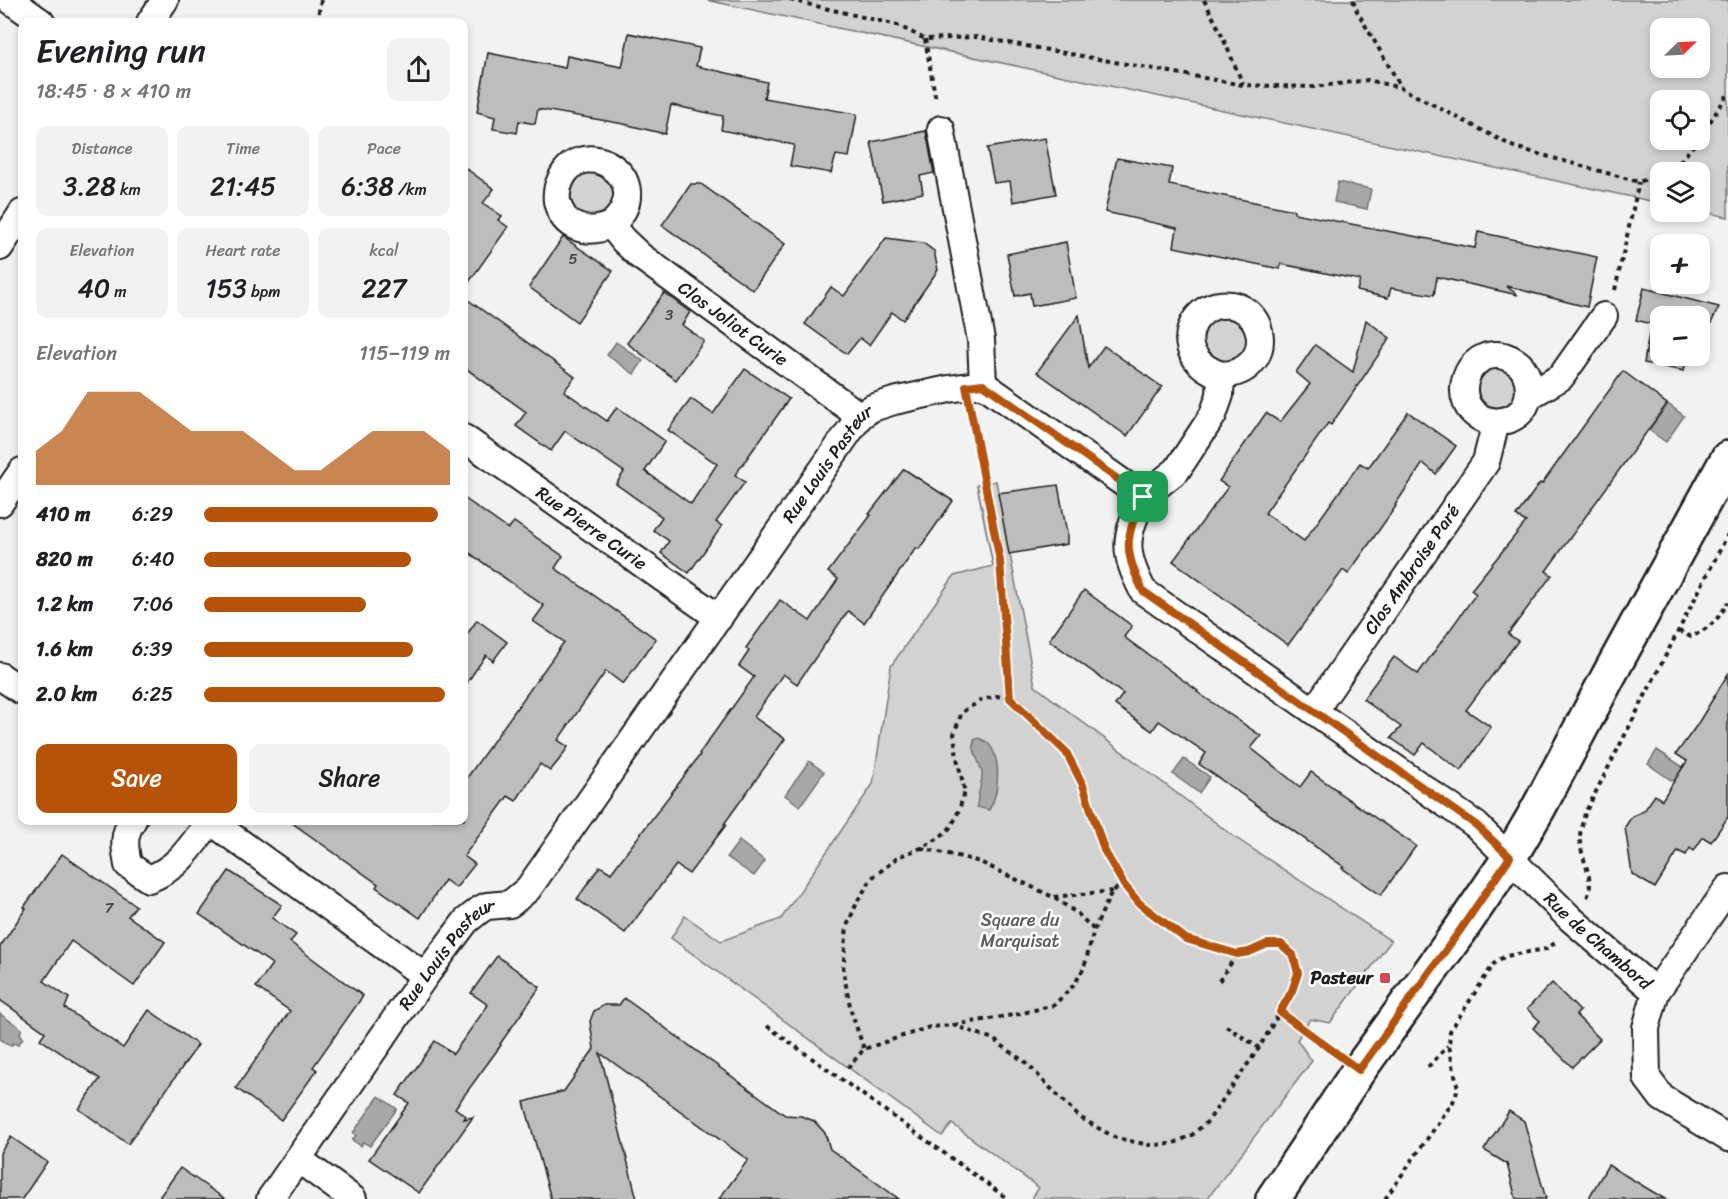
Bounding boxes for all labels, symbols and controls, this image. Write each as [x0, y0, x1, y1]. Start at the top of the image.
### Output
north arrow [1650, 18, 1710, 78]
map controls [1650, 18, 1710, 366]
text: Evening run [36, 22, 206, 80]
button: share [387, 38, 450, 101]
text: 18:45 · 8 × 410 m [36, 74, 191, 109]
button: locate [1650, 90, 1710, 150]
text: Distance [72, 134, 132, 163]
text: Time [226, 134, 260, 163]
text: Pace [367, 134, 401, 163]
button: layers [1650, 162, 1710, 222]
text: 3.28 [63, 163, 116, 209]
text: 21:45 [210, 163, 276, 209]
text: 6:38 [341, 163, 394, 209]
text: km [116, 175, 141, 204]
text: /km [394, 175, 427, 204]
button: + [1650, 234, 1710, 294]
text: Elevation [70, 236, 134, 265]
text: Heart rate [205, 236, 281, 265]
text: kcal [369, 236, 399, 265]
house number: 5 [568, 246, 578, 272]
text: 40 [77, 265, 110, 311]
text: 153 [205, 265, 247, 311]
text: 227 [362, 265, 406, 311]
street label: Clos Joliot Curie [671, 272, 795, 375]
text: m [110, 277, 127, 306]
text: bpm [247, 277, 281, 306]
house number: 3 [665, 302, 673, 328]
button: − [1650, 306, 1710, 366]
text: Elevation [36, 336, 117, 371]
text: 115–119 m [359, 336, 450, 371]
street label: Rue Louis Pasteur [773, 395, 881, 530]
pin [1117, 471, 1168, 522]
street label: Rue Pierre Curie [529, 477, 654, 579]
icon: arrive [1126, 480, 1159, 513]
text: 410 m [36, 497, 90, 532]
text: 6:29 [132, 497, 173, 532]
street label: Clos Ambroise Paré [1355, 497, 1468, 641]
text: 820 m [36, 542, 93, 577]
text: 6:40 [132, 542, 175, 577]
text: 1.2 km [36, 587, 93, 622]
text: 7:06 [132, 587, 173, 622]
text: 1.6 km [36, 632, 93, 667]
text: 6:39 [132, 632, 173, 667]
text: 2.0 km [36, 677, 97, 712]
text: 6:25 [132, 677, 173, 712]
button: Save [36, 744, 237, 813]
button: Share [249, 744, 450, 813]
street label: Rue de Chambord [1536, 884, 1661, 999]
street label: Rue Louis Pasteur [390, 889, 497, 1017]
house number: 7 [105, 895, 115, 921]
park label: Square du Marquisat [981, 904, 1060, 957]
place label: Pasteur [1311, 962, 1375, 994]
marker: Pasteur [1378, 971, 1392, 985]

